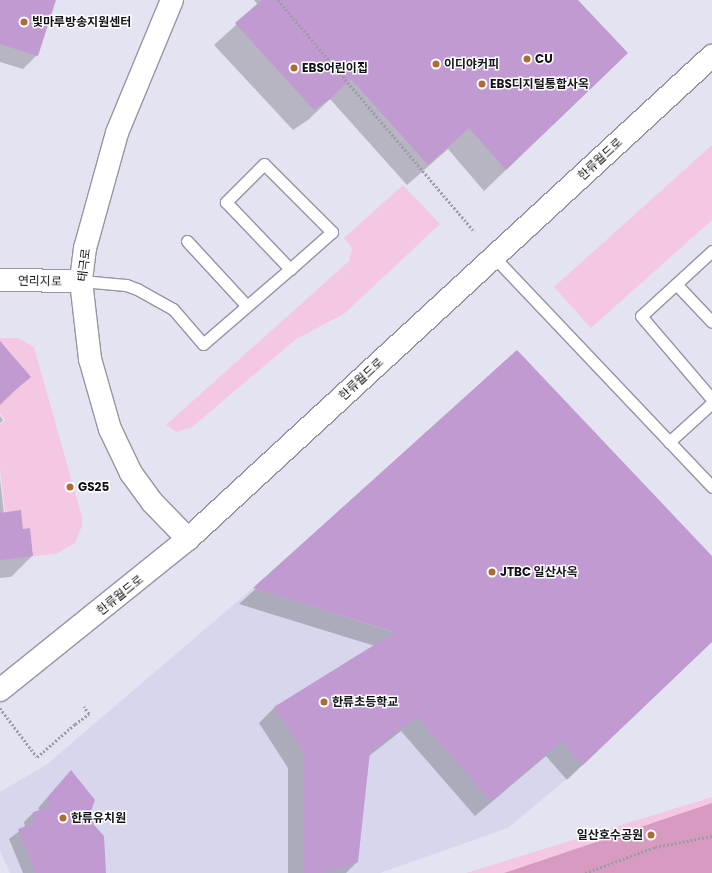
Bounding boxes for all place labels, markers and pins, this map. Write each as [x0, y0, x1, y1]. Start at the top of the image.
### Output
place label: 빛마루방송지원센터 [32, 15, 131, 29]
marker: 빛마루방송지원센터 [19, 17, 29, 27]
place label: CU [535, 52, 553, 66]
marker: CU [522, 54, 532, 64]
place label: 이디야커피 [444, 57, 499, 71]
marker: 이디야커피 [431, 59, 441, 69]
place label: EBS어린이집 [302, 61, 368, 75]
marker: EBS어린이집 [289, 63, 299, 73]
place label: EBS디지털통합사옥 [490, 77, 589, 91]
marker: EBS디지털통합사옥 [477, 79, 487, 89]
place label: GS25 [78, 480, 109, 494]
marker: GS25 [65, 482, 75, 492]
place label: JTBC 일산사옥 [500, 565, 578, 579]
marker: JTBC 일산사옥 [487, 567, 497, 577]
place label: 한류초등학교 [332, 695, 398, 709]
marker: 한류초등학교 [319, 697, 329, 707]
place label: 한류유치원 [71, 811, 126, 825]
marker: 한류유치원 [58, 813, 68, 823]
place label: 일산호수공원 [577, 828, 643, 842]
marker: 일산호수공원 [646, 830, 656, 840]

